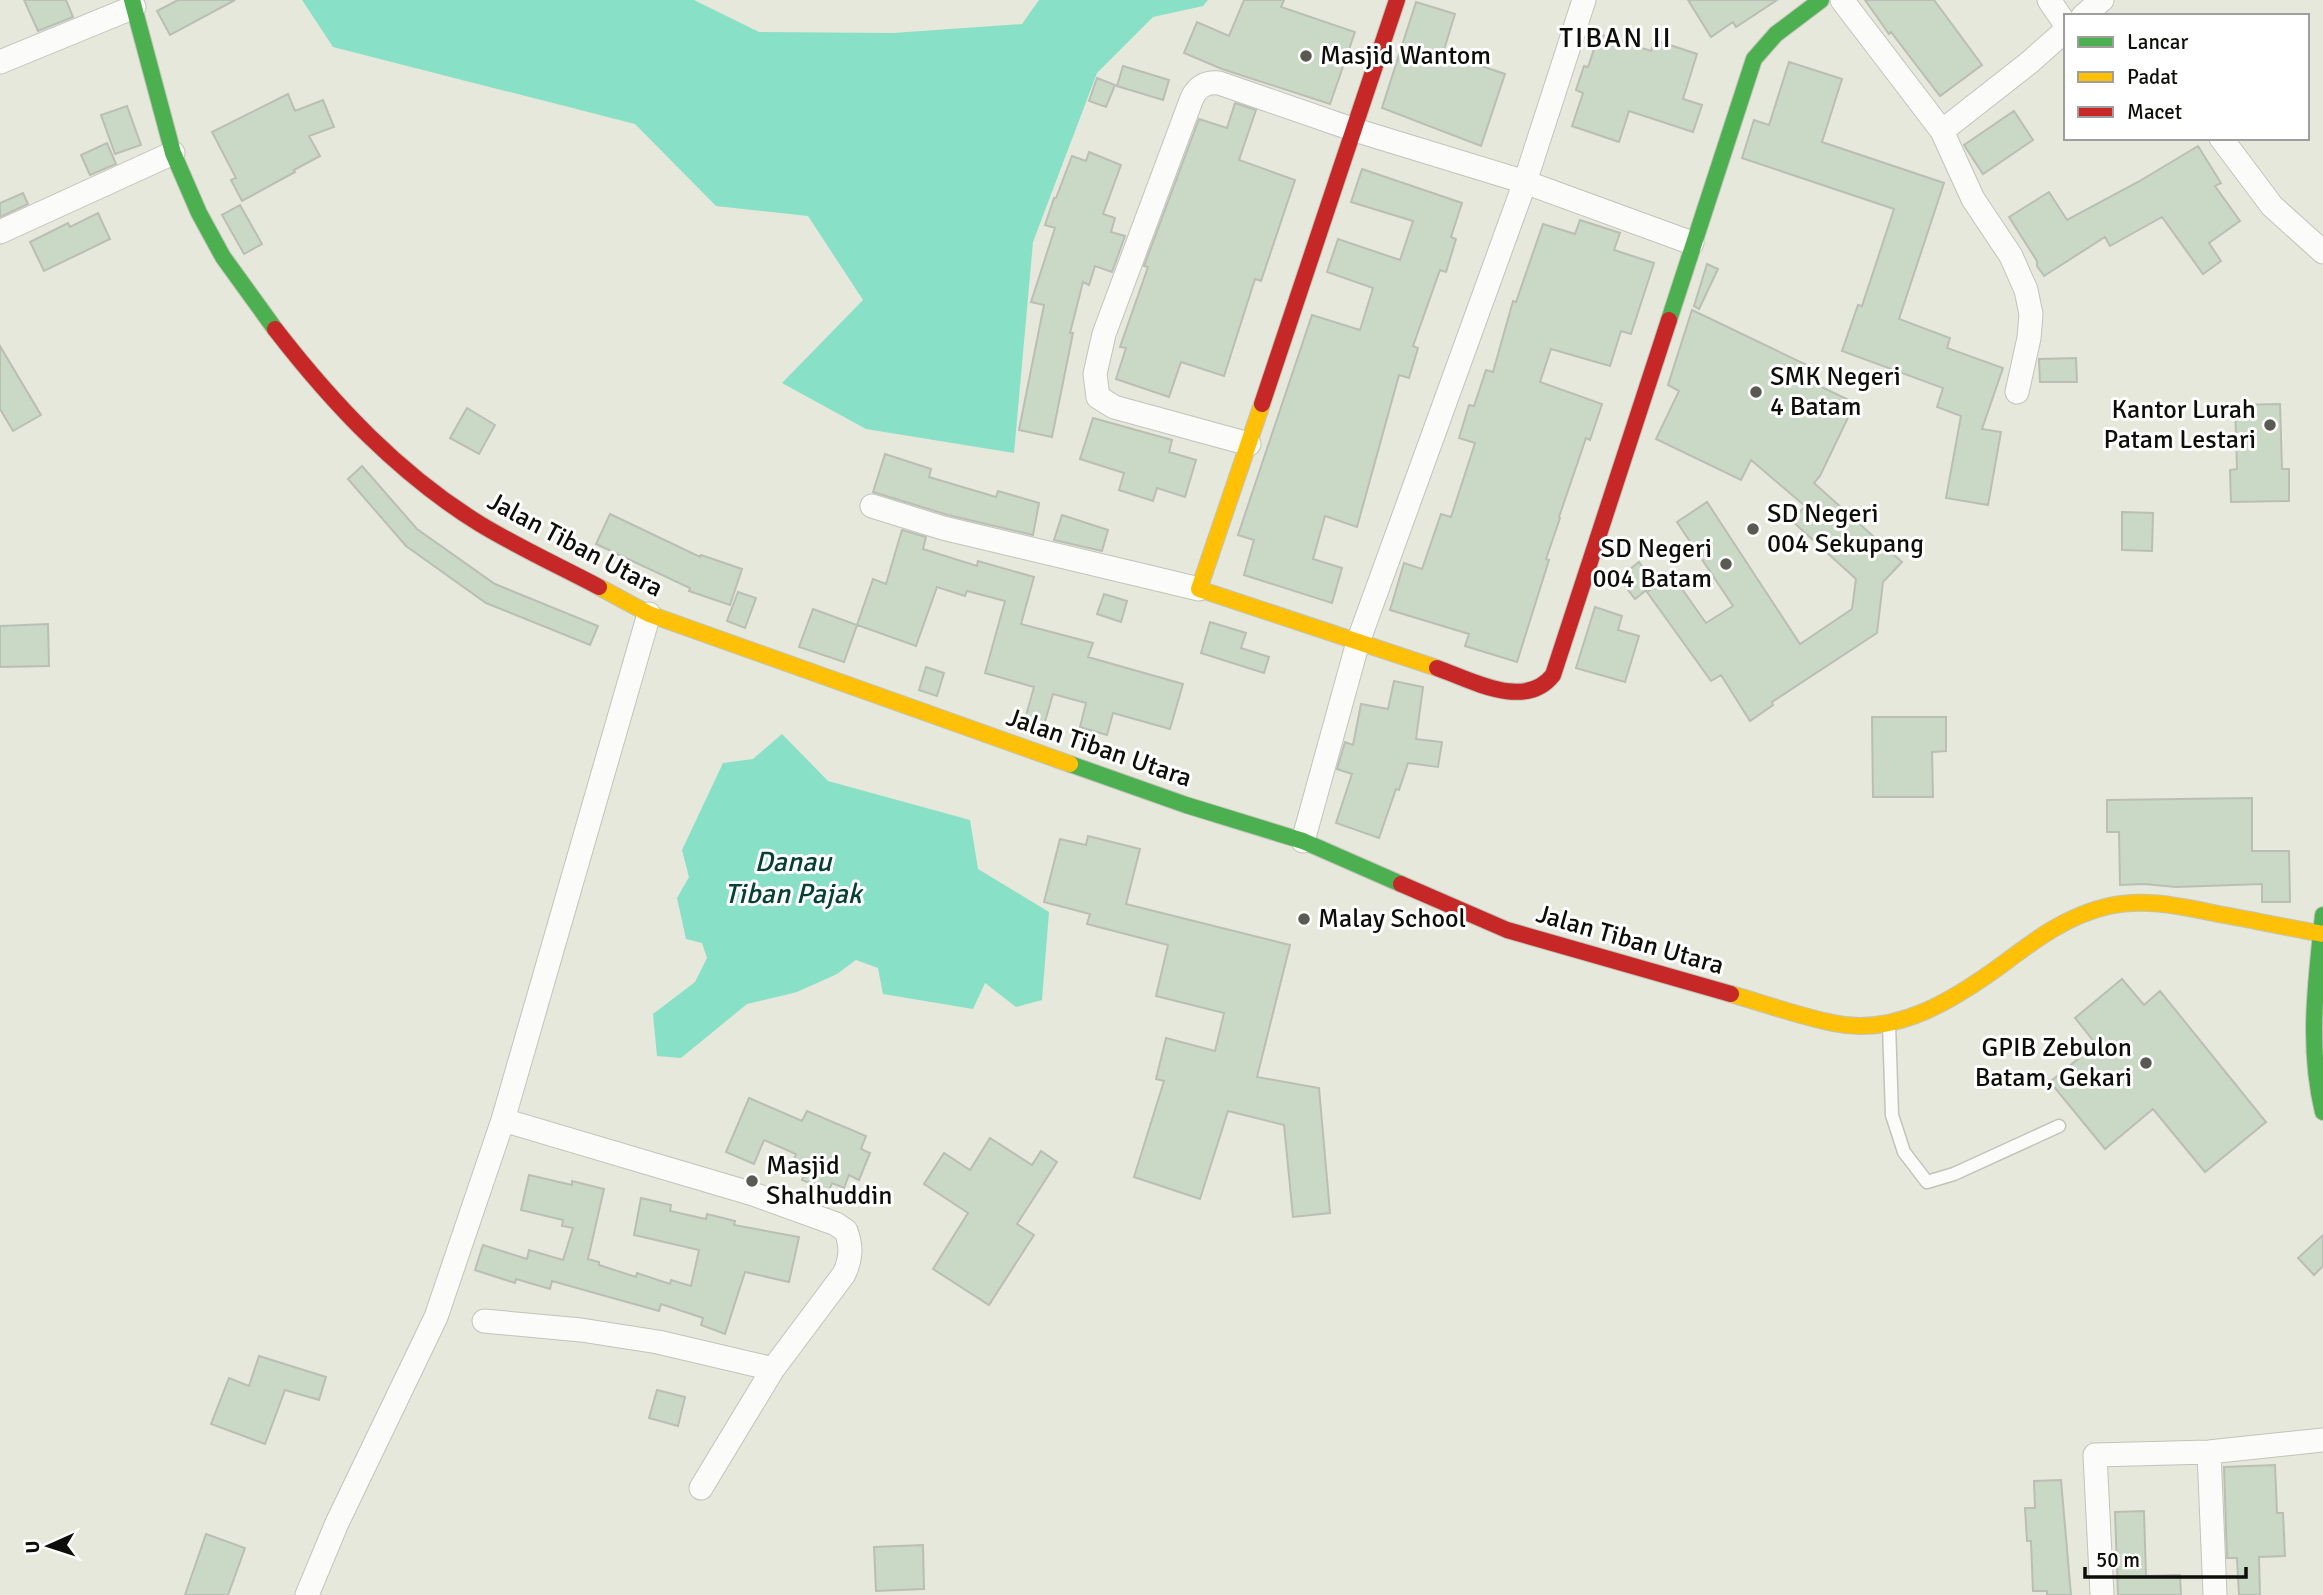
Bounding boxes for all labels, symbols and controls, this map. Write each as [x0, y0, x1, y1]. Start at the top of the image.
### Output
legend [2064, 14, 2309, 140]
district label: TIBAN II [1559, 21, 1673, 55]
text: Lancar [2127, 29, 2188, 55]
place label: Masjid Wantom [1320, 40, 1491, 72]
marker: Masjid Wantom [1298, 48, 1314, 64]
text: Padat [2127, 64, 2178, 90]
text: Macet [2127, 99, 2182, 125]
place label: SMK Negeri 4 Batam [1770, 361, 1901, 423]
marker: SMK Negeri 4 Batam [1748, 384, 1764, 400]
place label: Kantor Lurah Patam Lestari [2104, 394, 2256, 456]
marker: Kantor Lurah Patam Lestari [2262, 417, 2278, 433]
street label: Jalan Tiban Utara [482, 485, 668, 605]
place label: SD Negeri 004 Sekupang [1767, 498, 1924, 560]
marker: SD Negeri 004 Sekupang [1745, 521, 1761, 537]
place label: SD Negeri 004 Batam [1593, 533, 1712, 595]
marker: SD Negeri 004 Batam [1718, 556, 1734, 572]
street label: Jalan Tiban Utara [1002, 701, 1196, 795]
water label: Danau Tiban Pajak [724, 845, 865, 911]
street label: Jalan Tiban Utara [1532, 898, 1728, 982]
place label: Malay School [1318, 903, 1466, 935]
marker: Malay School [1296, 911, 1312, 927]
place label: GPIB Zebulon Batam, Gekari [1975, 1032, 2132, 1094]
marker: GPIB Zebulon Batam, Gekari [2138, 1055, 2154, 1071]
place label: Masjid Shalhuddin [766, 1150, 893, 1212]
marker: Masjid Shalhuddin [744, 1173, 760, 1189]
north arrow [14, 1511, 84, 1581]
scale bar [2085, 1536, 2246, 1580]
text: U [21, 1540, 45, 1554]
text: 50 m [2096, 1547, 2140, 1573]

